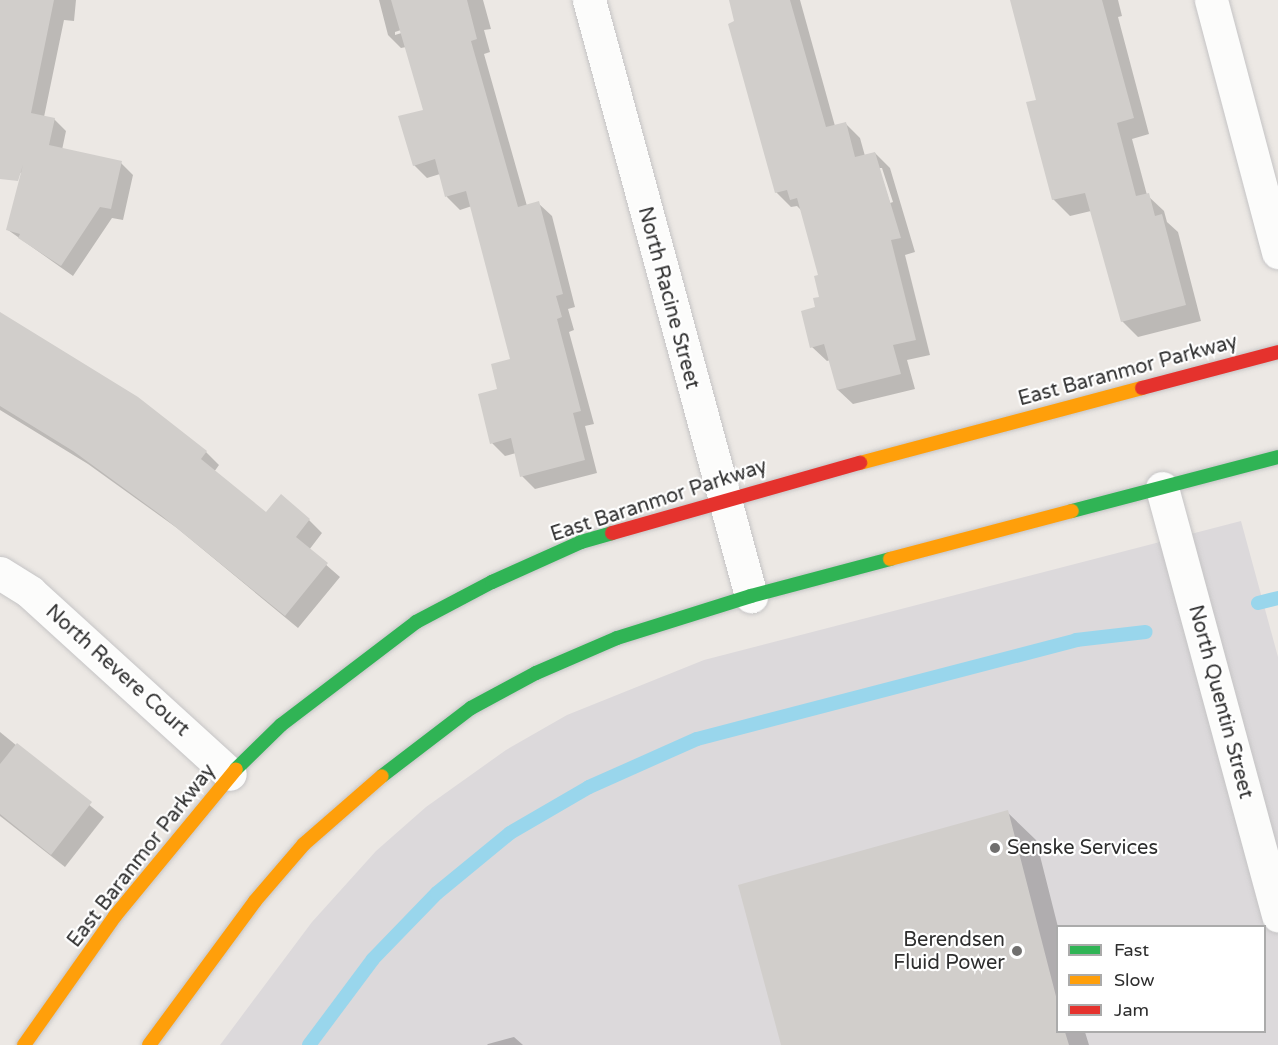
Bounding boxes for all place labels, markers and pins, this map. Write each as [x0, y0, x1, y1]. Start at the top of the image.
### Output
place label: Senske Services [1007, 836, 1158, 860]
marker: Senske Services [988, 841, 1002, 855]
place label: Berendsen Fluid Power [893, 928, 1005, 975]
marker: Berendsen Fluid Power [1010, 944, 1024, 958]

